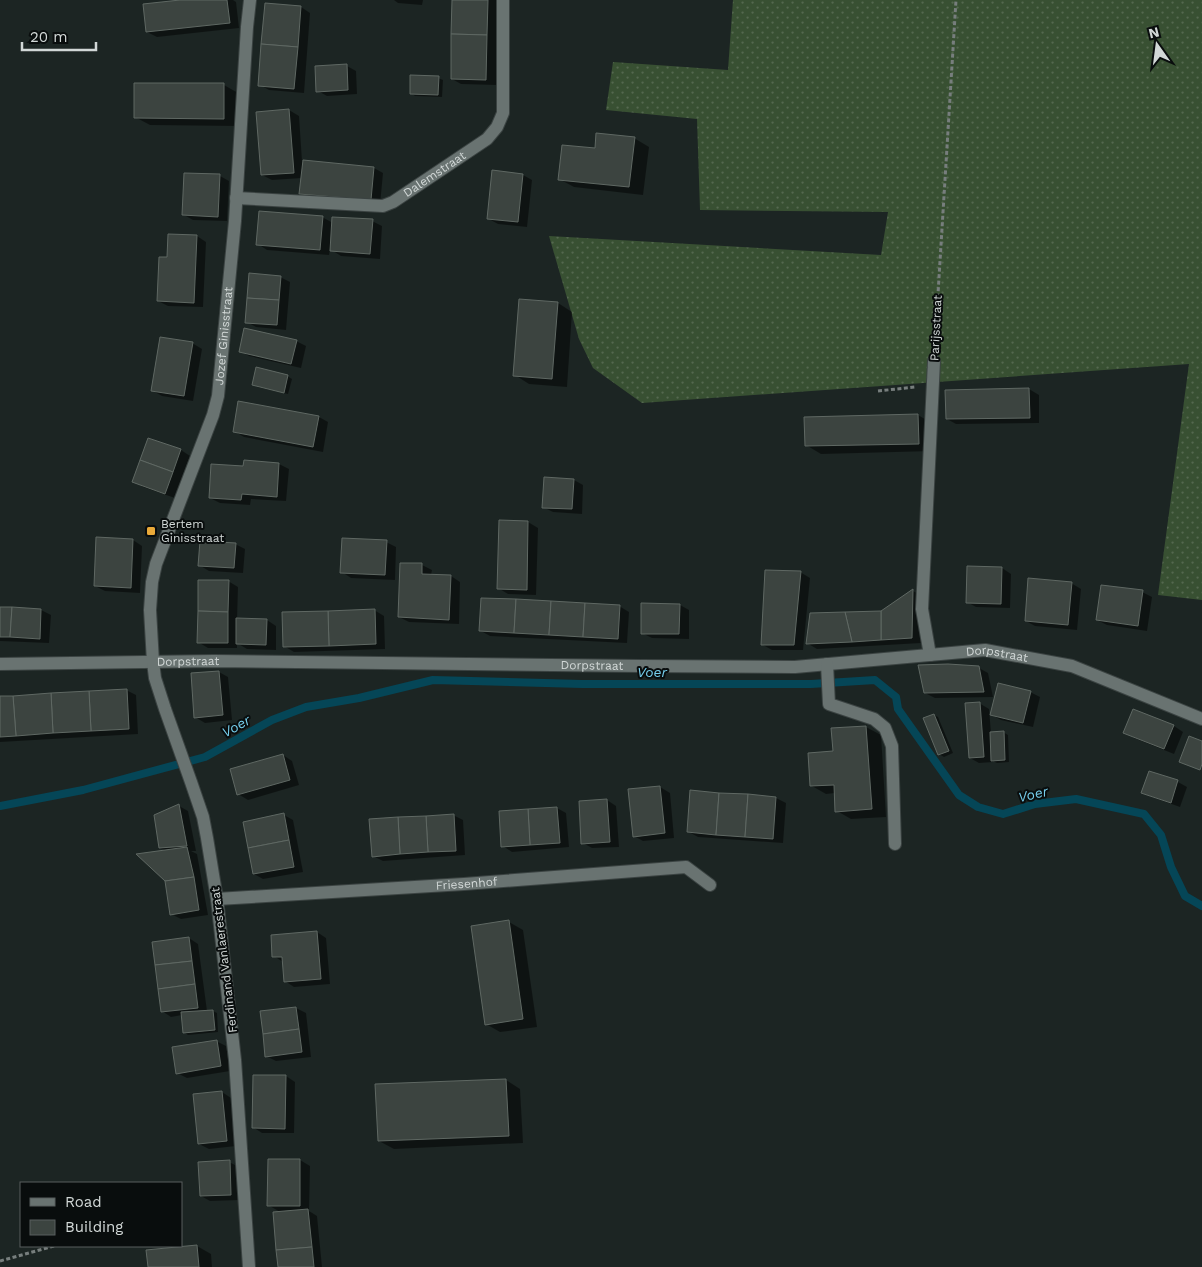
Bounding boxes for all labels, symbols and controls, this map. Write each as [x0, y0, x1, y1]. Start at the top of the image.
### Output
scale bar [22, 20, 96, 52]
north arrow [1132, 20, 1182, 70]
text: N [1147, 23, 1161, 41]
text: 20 m [30, 28, 68, 46]
street label: Dalemstraat [401, 148, 468, 200]
street label: Jozef Ginisstraat [212, 286, 236, 386]
street label: Parijsstraat [927, 295, 945, 361]
place label: Bertem Ginisstraat [161, 517, 224, 545]
marker: Bertem Ginisstraat [145, 525, 157, 537]
street label: Dorpstraat [965, 643, 1029, 665]
street label: Dorpstraat [156, 654, 219, 669]
street label: Dorpstraat [560, 658, 623, 673]
water label: Voer [637, 664, 668, 680]
water label: Voer [219, 711, 253, 740]
water label: Voer [1017, 783, 1050, 805]
street label: Friesenhof [435, 874, 498, 893]
street label: Ferdinand Vanlaerestraat [208, 886, 240, 1034]
legend [20, 1182, 182, 1247]
text: Road [65, 1193, 102, 1211]
text: Building [65, 1218, 123, 1236]

